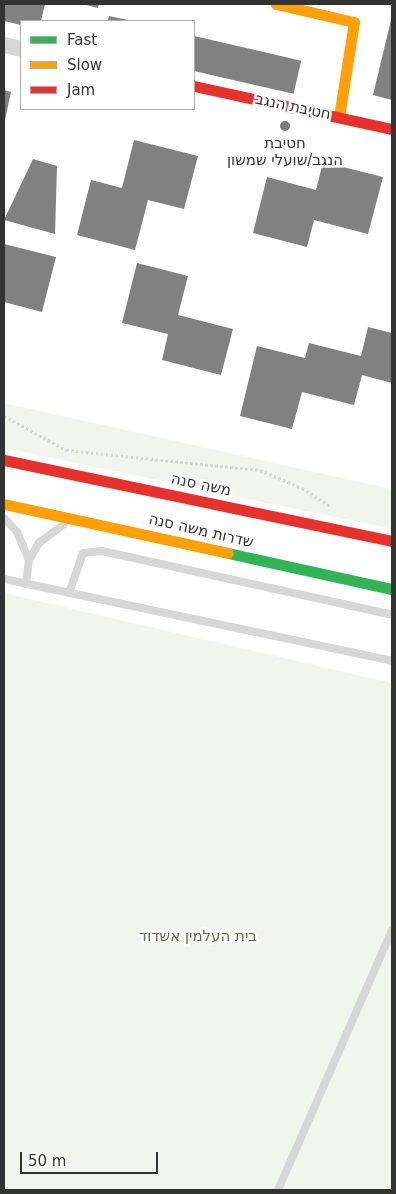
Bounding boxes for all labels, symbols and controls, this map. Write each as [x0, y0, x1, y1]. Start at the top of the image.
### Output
legend [20, 20, 195, 110]
text: Fast [67, 31, 97, 49]
text: Slow [67, 56, 102, 74]
text: Jam [67, 81, 95, 99]
street label: חטיבת הנגב [254, 90, 332, 124]
marker: חטיבת הנגב/שועלי שמשון [279, 120, 291, 132]
place label: חטיבת הנגב/שועלי שמשון [227, 134, 343, 169]
street label: משה סנה [169, 470, 233, 500]
street label: שדרות משה סנה [147, 510, 255, 552]
park label: בית העלמין אשדוד [139, 928, 257, 946]
scale bar [22, 1142, 160, 1174]
text: 50 m [28, 1152, 66, 1170]

